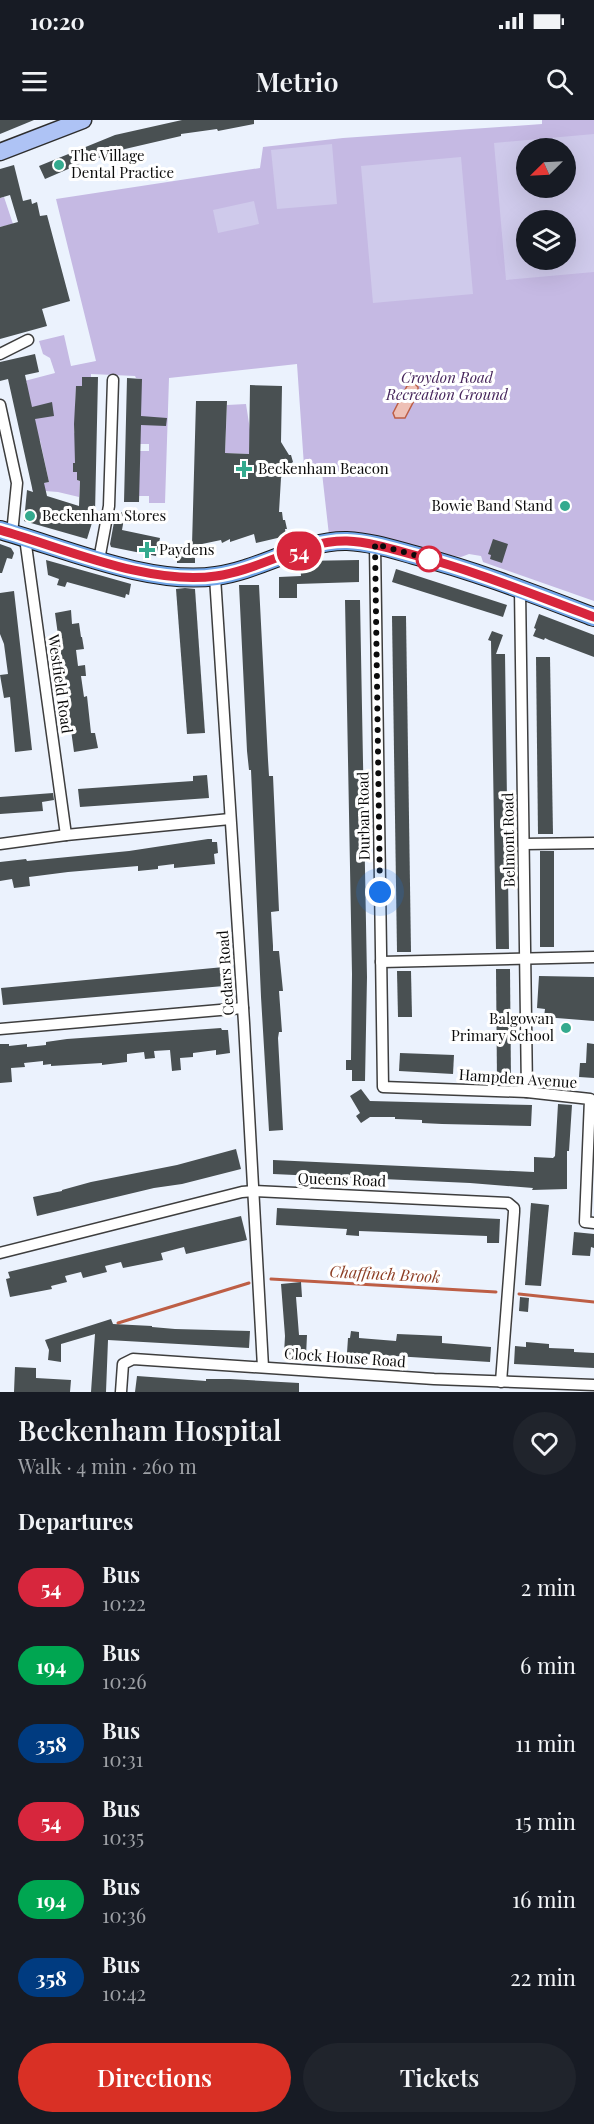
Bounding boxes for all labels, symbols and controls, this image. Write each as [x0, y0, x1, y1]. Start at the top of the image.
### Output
text: 10:20 [30, 6, 85, 36]
text: Metrio [256, 63, 338, 99]
icon: menu [18, 65, 51, 98]
icon: search [543, 65, 576, 98]
north arrow [516, 138, 576, 198]
map controls [516, 138, 576, 270]
place label: The Village Dental Practice [71, 145, 174, 182]
marker: The Village Dental Practice [52, 158, 66, 172]
button: layers [516, 210, 576, 270]
park label: Croydon Road Recreation Ground [385, 367, 509, 404]
place label: Beckenham Beacon [258, 458, 389, 478]
marker: Beckenham Beacon [235, 460, 253, 478]
place label: Bowie Band Stand [431, 495, 553, 515]
marker: Bowie Band Stand [558, 499, 572, 513]
place label: Beckenham Stores [42, 505, 166, 525]
marker: Beckenham Stores [23, 509, 37, 523]
line badge: 54 [272, 532, 326, 570]
text: 54 [289, 537, 309, 565]
place label: Paydens [159, 539, 214, 559]
marker: Paydens [140, 543, 154, 557]
unlabelled marker [416, 546, 442, 572]
street label: Westfield Road [44, 632, 78, 735]
street label: Durban Road [352, 771, 374, 861]
street label: Belmont Road [497, 792, 519, 888]
your location [365, 877, 395, 907]
street label: Cedars Road [212, 930, 238, 1016]
place label: Balgowan Primary School [451, 1008, 554, 1045]
marker: Balgowan Primary School [559, 1021, 573, 1035]
street label: Hampden Avenue [458, 1064, 578, 1092]
street label: Queens Road [297, 1167, 387, 1191]
water label: Chaffinch Brook [329, 1260, 441, 1287]
street label: Clock House Road [284, 1343, 407, 1371]
text: Beckenham Hospital [18, 1411, 282, 1448]
button: heart [513, 1412, 576, 1475]
text: Walk · 4 min · 260 m [18, 1452, 197, 1479]
text: Departures [18, 1506, 133, 1536]
text: Bus [102, 1559, 140, 1589]
text: 2 min [521, 1572, 576, 1602]
text: 54 [41, 1573, 61, 1601]
text: 10:22 [102, 1589, 146, 1616]
text: Bus [102, 1637, 140, 1667]
text: 6 min [520, 1650, 576, 1680]
text: 194 [36, 1651, 66, 1679]
text: 10:26 [102, 1667, 147, 1694]
text: Bus [102, 1715, 140, 1745]
text: 11 min [515, 1728, 576, 1758]
text: 358 [35, 1729, 67, 1757]
text: 10:31 [102, 1745, 143, 1772]
text: Bus [102, 1793, 140, 1823]
text: 15 min [515, 1806, 576, 1836]
text: 54 [41, 1807, 61, 1835]
text: 10:35 [102, 1823, 144, 1850]
text: Bus [102, 1871, 140, 1901]
text: 16 min [512, 1884, 576, 1914]
text: 194 [36, 1885, 66, 1913]
text: 10:36 [102, 1901, 146, 1928]
text: Bus [102, 1949, 140, 1979]
text: 22 min [510, 1962, 576, 1992]
text: 358 [35, 1963, 67, 1991]
text: 10:42 [102, 1979, 146, 2006]
button: Directions [18, 2043, 291, 2112]
button: Tickets [303, 2043, 576, 2112]

